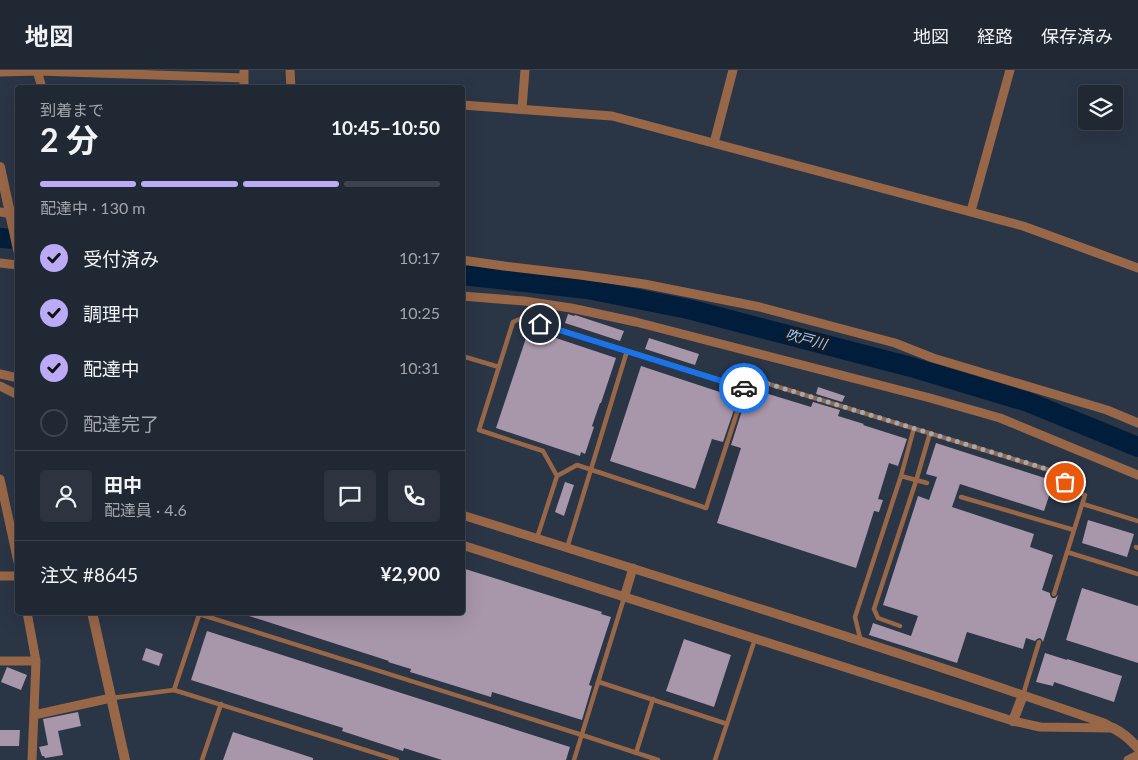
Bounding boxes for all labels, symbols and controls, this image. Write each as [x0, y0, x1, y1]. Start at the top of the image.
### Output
text: 地図 [25, 21, 73, 50]
text: 地図 [913, 25, 949, 47]
text: 経路 [977, 25, 1013, 47]
text: 保存済み [1041, 25, 1113, 47]
map controls [1078, 85, 1123, 130]
button: layers [1078, 85, 1123, 130]
text: 到着まで [40, 100, 104, 119]
text: 10:45–10:50 [331, 116, 440, 139]
text: 2 分 [40, 120, 98, 159]
text: 配達中 · 130 m [40, 198, 145, 217]
icon: check [40, 244, 68, 272]
text: 受付済み [83, 247, 159, 270]
text: 10:17 [399, 248, 440, 267]
icon: check [40, 299, 68, 327]
text: 調理中 [83, 302, 140, 325]
text: 10:25 [399, 303, 440, 322]
pin [519, 303, 561, 345]
icon: home [526, 310, 554, 338]
water label: 吹戸川 [784, 325, 831, 353]
icon: check [40, 354, 68, 382]
text: 配達中 [83, 357, 140, 380]
text: 10:31 [399, 358, 440, 377]
courier [719, 363, 769, 413]
icon: car [730, 374, 758, 402]
text: 配達完了 [83, 412, 159, 435]
pin [1044, 461, 1086, 503]
icon: bag [1051, 468, 1079, 496]
button: person [40, 470, 92, 522]
button: chat [324, 470, 376, 522]
button: phone [388, 470, 440, 522]
text: 田中 [104, 473, 142, 496]
text: 配達員 · 4.6 [104, 500, 187, 519]
text: ¥2,900 [380, 562, 440, 585]
text: 注文 #8645 [40, 563, 138, 586]

